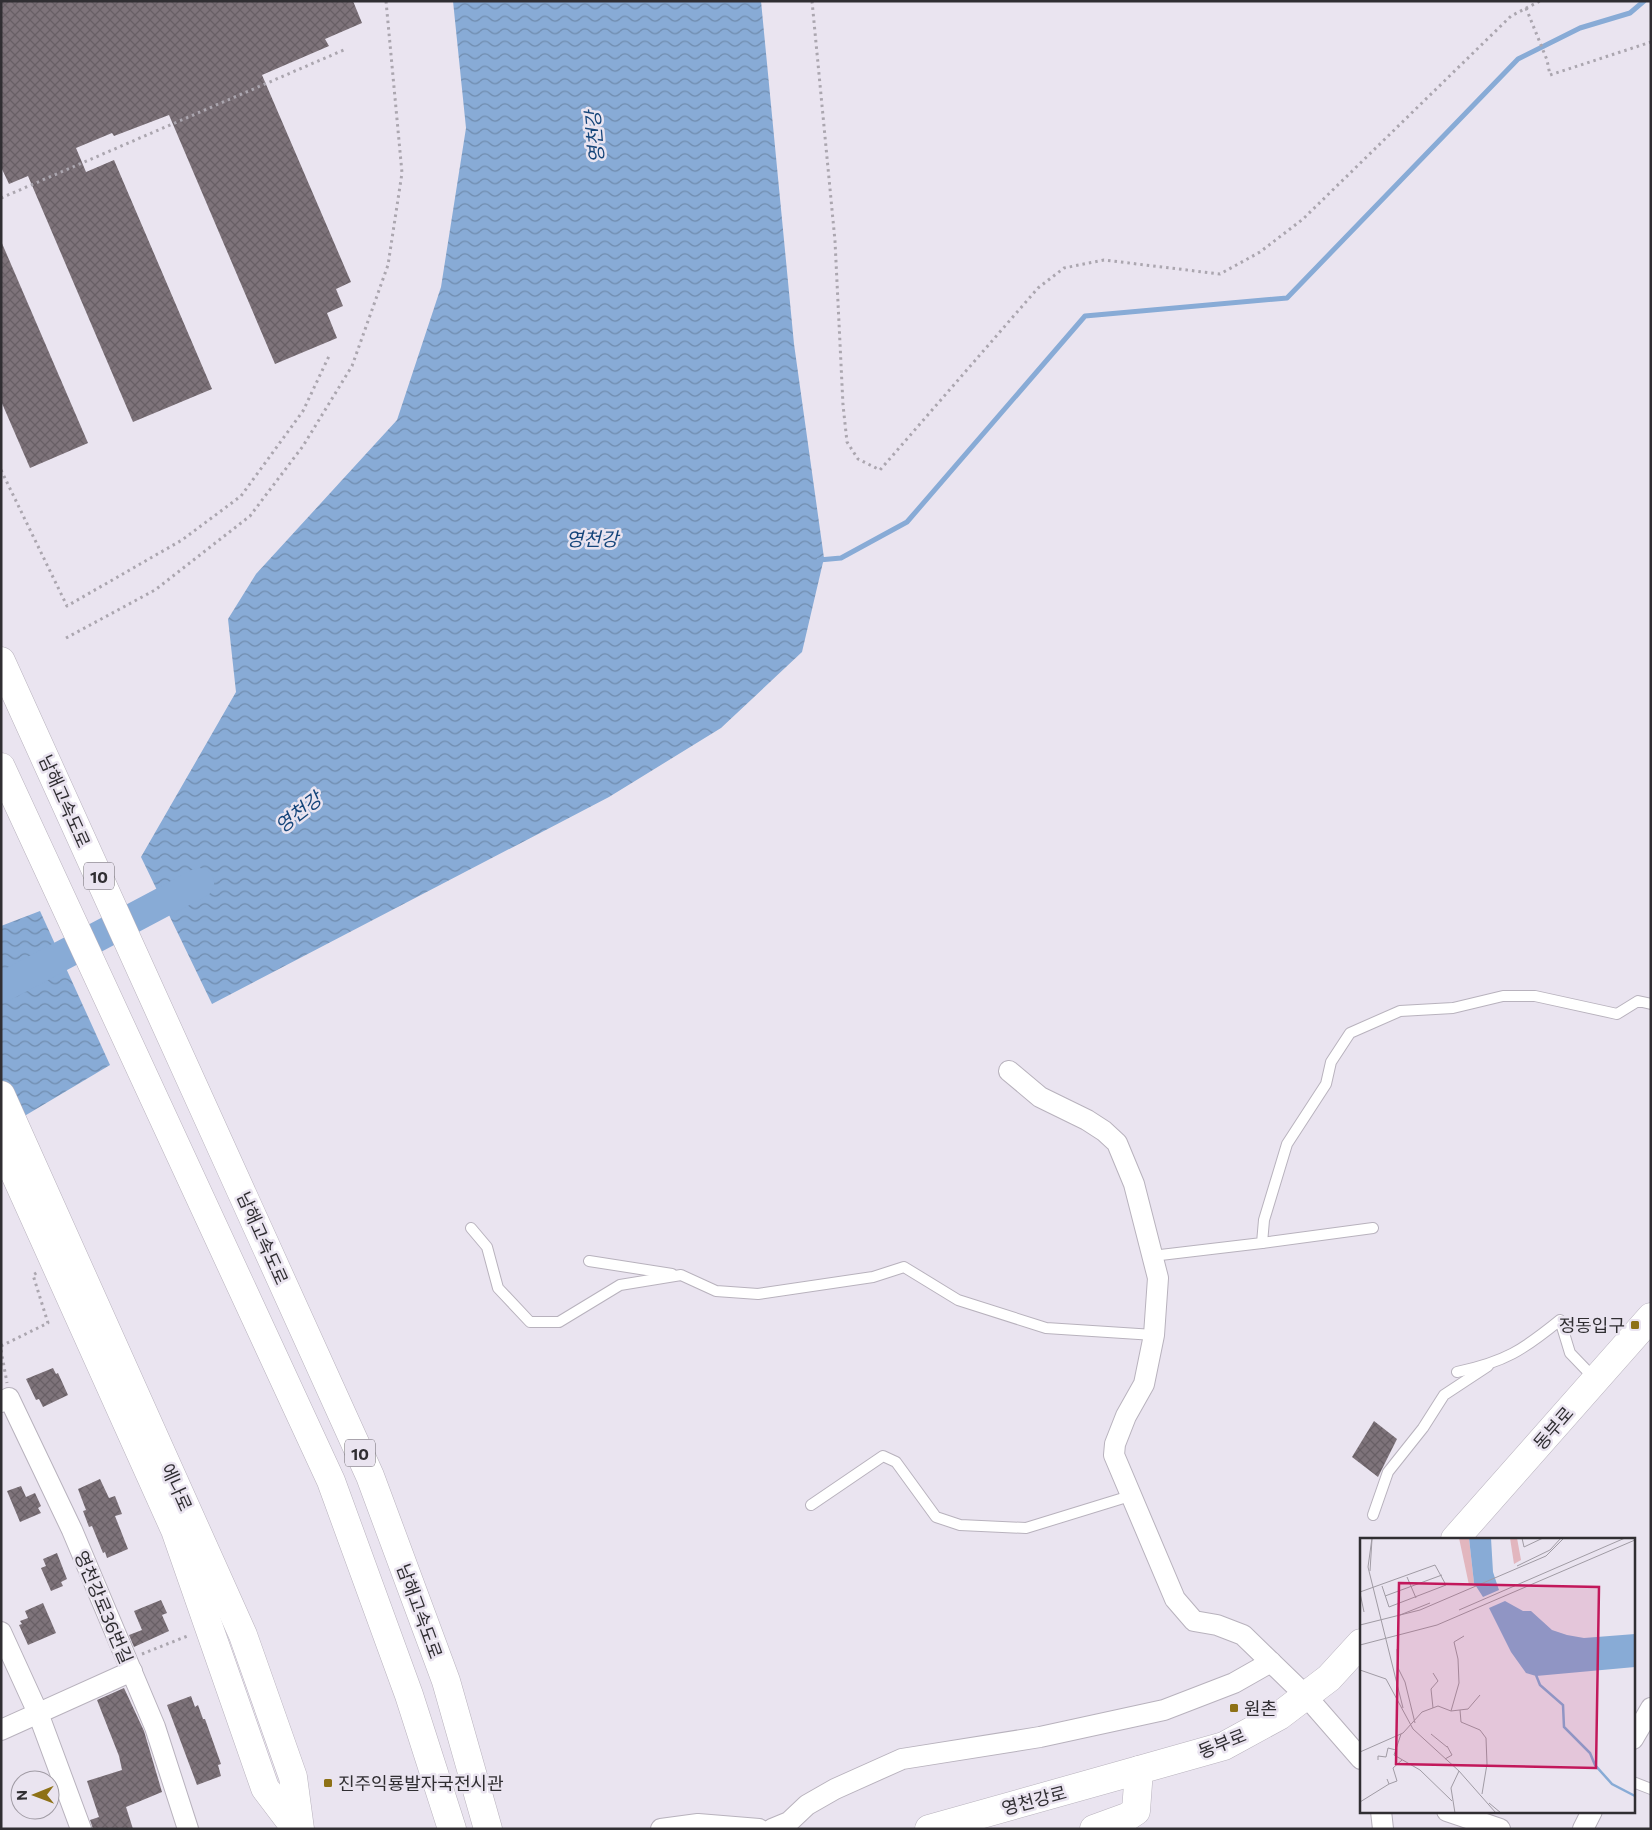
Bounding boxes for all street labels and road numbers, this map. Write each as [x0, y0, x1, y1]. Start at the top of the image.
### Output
street label: 남해고속도로 [35, 751, 95, 851]
road number: 10 [84, 862, 114, 889]
street label: 남해고속도로 [233, 1188, 293, 1288]
street label: 동부로 [1528, 1402, 1578, 1454]
road number: 10 [345, 1440, 375, 1466]
street label: 에나로 [157, 1460, 197, 1514]
street label: 영천강로36번길 [70, 1547, 138, 1667]
street label: 남해고속도로 [393, 1561, 447, 1661]
street label: 동부로 [1195, 1723, 1249, 1763]
street label: 영천강로 [999, 1781, 1069, 1819]

